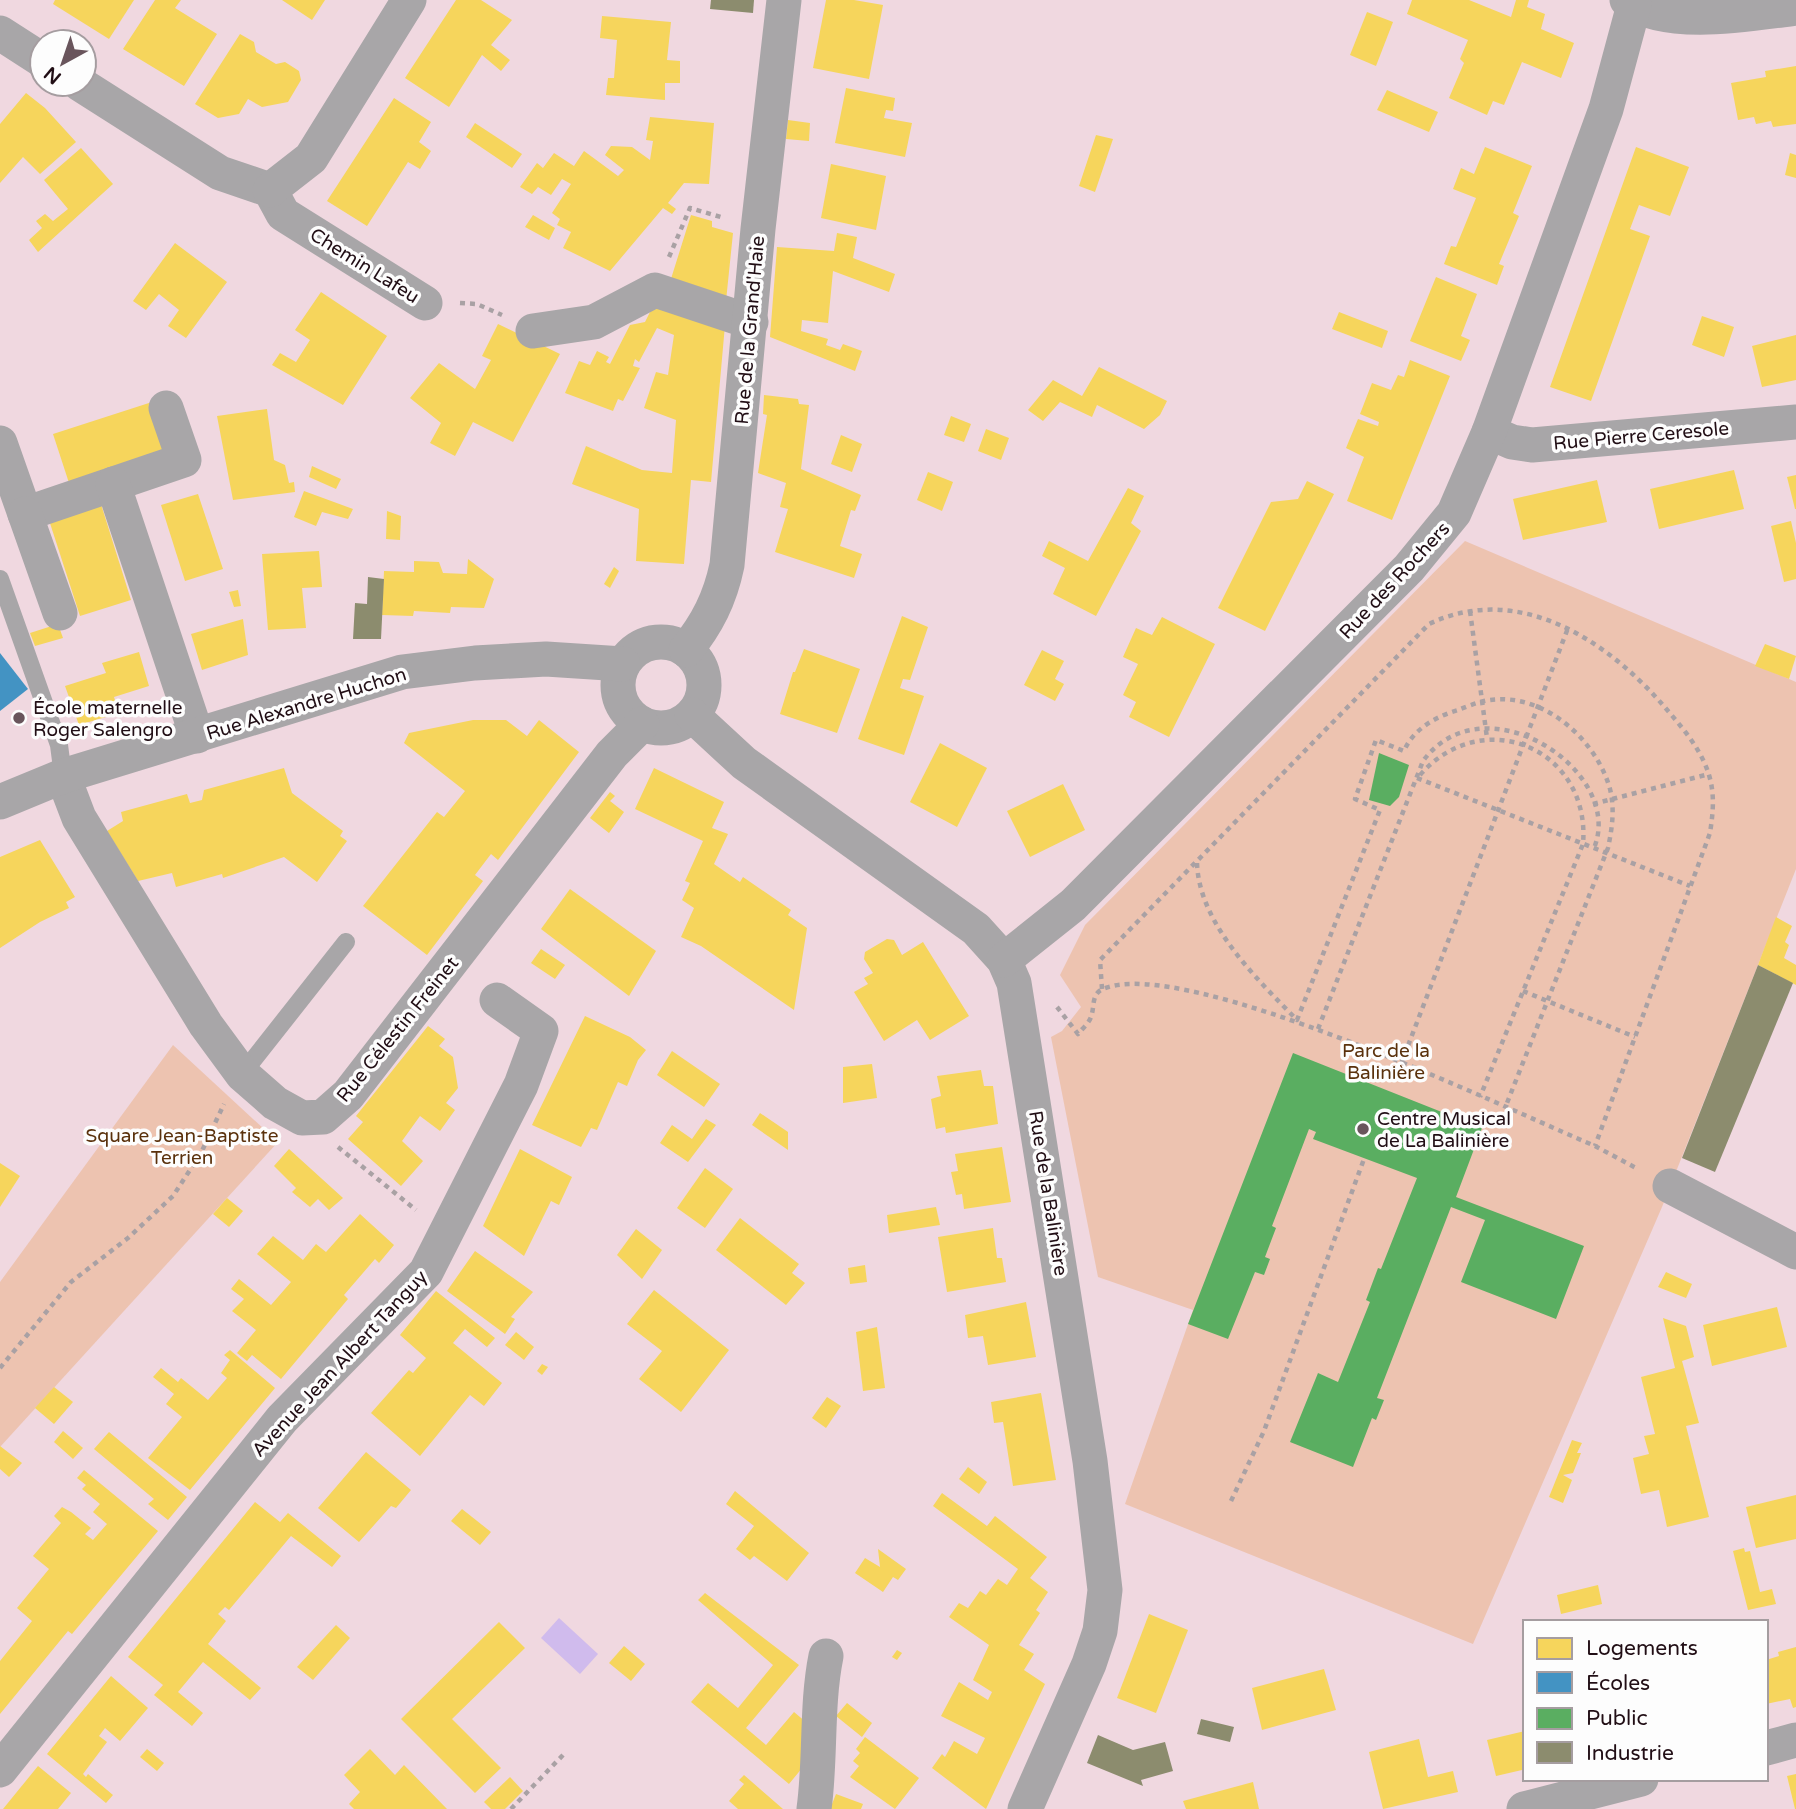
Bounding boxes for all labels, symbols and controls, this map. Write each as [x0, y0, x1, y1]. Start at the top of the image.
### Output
north arrow [28, 28, 98, 98]
text: N [40, 62, 66, 89]
street label: Chemin Lafeu [306, 223, 423, 308]
street label: Rue de la Grand'Haie [731, 235, 769, 425]
street label: Rue Pierre Ceresole [1552, 417, 1730, 455]
street label: Rue des Rochers [1335, 518, 1454, 644]
street label: Rue Alexandre Huchon [204, 663, 409, 745]
place label: École maternelle Roger Salengro [33, 697, 182, 741]
marker: École maternelle Roger Salengro [11, 710, 27, 726]
street label: Rue Célestin Freinet [332, 953, 463, 1107]
park label: Parc de la Balinière [1342, 1040, 1430, 1084]
place label: Centre Musical de La Balinière [1377, 1108, 1511, 1152]
street label: Rue de la Balinière [1024, 1109, 1072, 1277]
marker: Centre Musical de La Balinière [1355, 1121, 1371, 1137]
park label: Square Jean-Baptiste Terrien [86, 1125, 278, 1169]
street label: Avenue Jean Albert Tanguy [248, 1266, 432, 1461]
legend [1523, 1620, 1768, 1781]
text: Logements [1586, 1636, 1698, 1661]
text: Écoles [1586, 1671, 1650, 1696]
text: Public [1586, 1706, 1648, 1731]
text: Industrie [1586, 1741, 1674, 1766]

